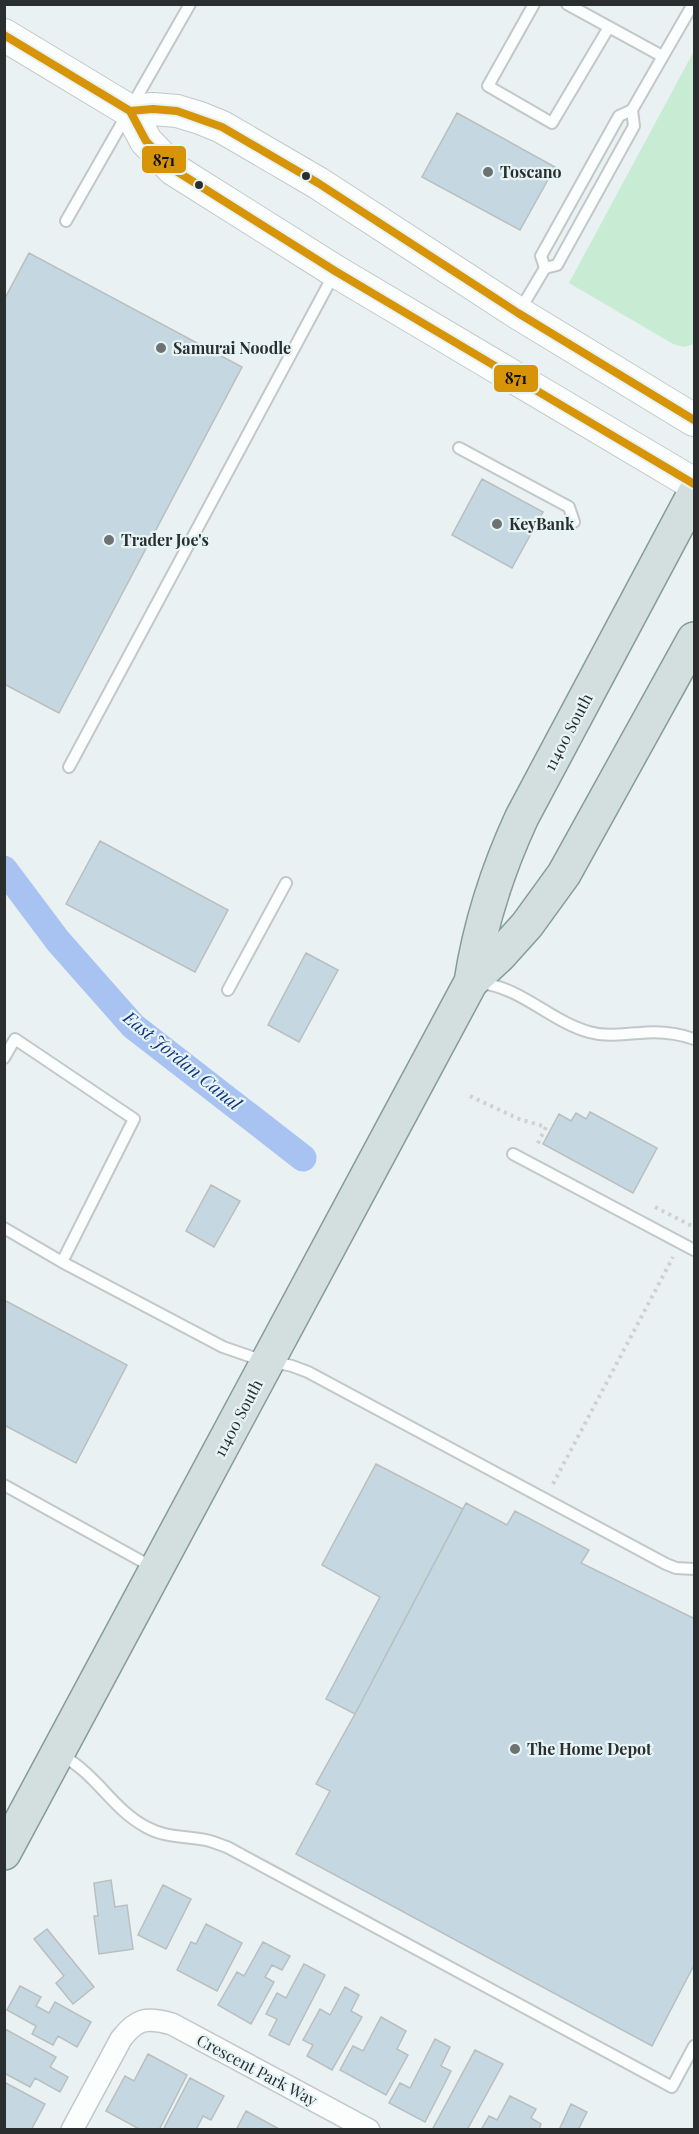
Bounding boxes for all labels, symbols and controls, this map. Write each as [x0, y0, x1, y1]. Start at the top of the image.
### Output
line badge: 871 [141, 145, 187, 174]
text: 871 [153, 149, 175, 170]
place label: Toscano [500, 161, 562, 182]
marker: Toscano [481, 165, 495, 179]
unlabelled marker [300, 170, 312, 182]
unlabelled marker [193, 179, 205, 191]
place label: Samurai Noodle [173, 337, 291, 358]
marker: Samurai Noodle [154, 341, 168, 355]
line badge: 871 [493, 364, 539, 393]
text: 871 [505, 367, 527, 388]
place label: KeyBank [509, 513, 575, 534]
marker: KeyBank [490, 517, 504, 531]
place label: Trader Joe's [121, 529, 209, 550]
marker: Trader Joe's [102, 533, 116, 547]
street label: 11400 South [538, 689, 597, 774]
water label: East Jordan Canal [118, 1005, 247, 1116]
street label: 11400 South [208, 1375, 267, 1460]
place label: The Home Depot [527, 1738, 652, 1759]
marker: The Home Depot [508, 1742, 522, 1756]
street label: Crescent Park Way [193, 2029, 321, 2110]

